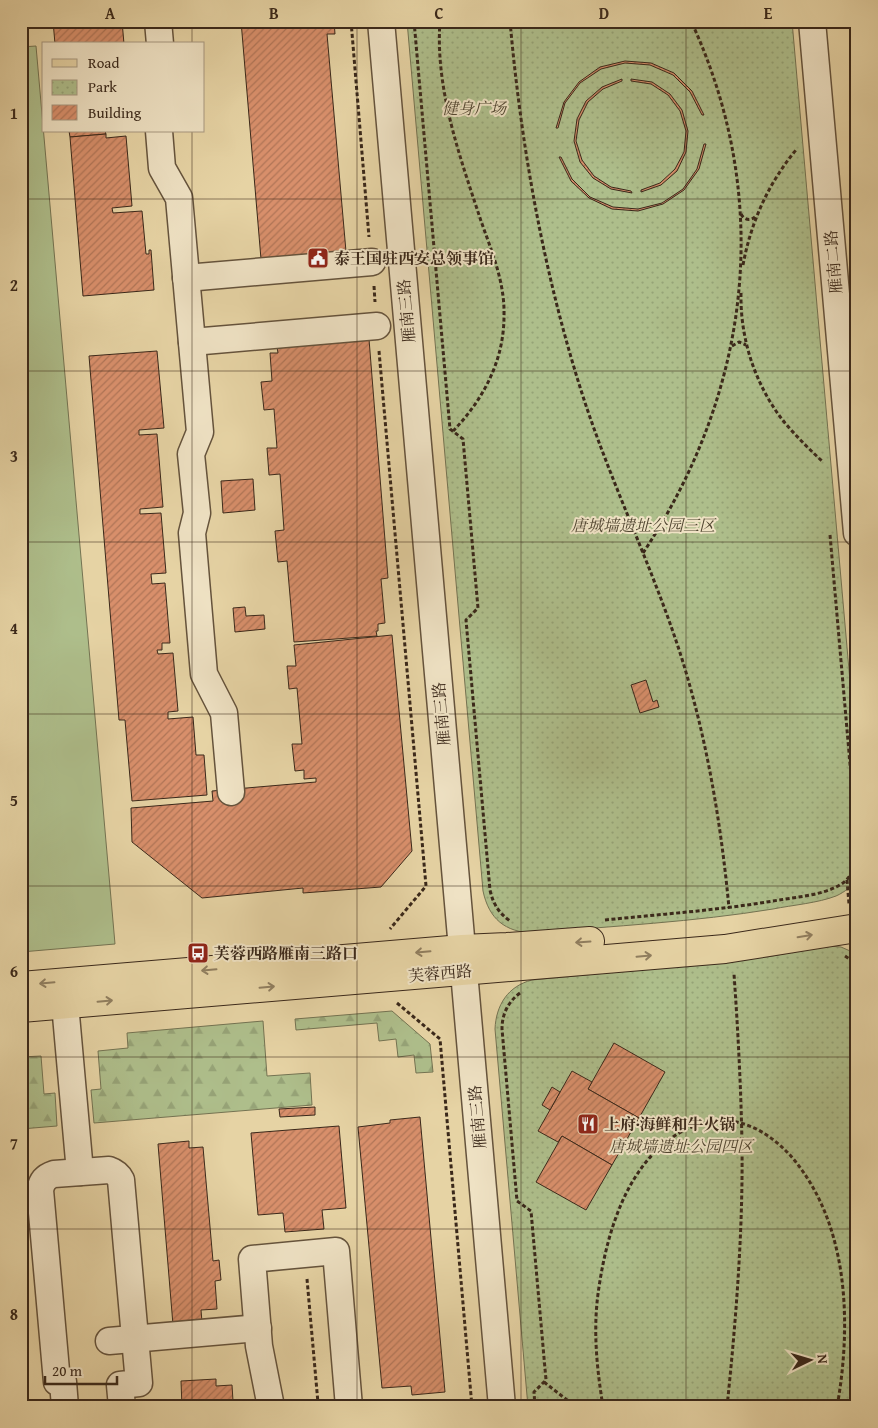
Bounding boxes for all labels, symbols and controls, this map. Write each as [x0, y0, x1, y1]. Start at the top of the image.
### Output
text: A [105, 1, 116, 25]
text: B [269, 1, 279, 25]
text: C [434, 1, 444, 25]
text: D [599, 1, 609, 25]
text: E [764, 1, 773, 25]
legend [42, 42, 205, 132]
text: Road [88, 52, 119, 73]
text: Park [88, 76, 117, 97]
park label: 健身广场 [442, 96, 508, 120]
text: 1 [10, 101, 18, 125]
text: Building [88, 102, 142, 123]
street label: 雁南二路 [818, 229, 848, 295]
public building icon: 泰王国驻西安总领事馆 [306, 246, 330, 270]
place label: 泰王国驻西安总领事馆 [334, 246, 494, 270]
text: 2 [10, 273, 18, 297]
street label: 雁南三路 [391, 278, 421, 344]
text: 3 [10, 444, 18, 468]
park label: 唐城墙遗址公园三区 [571, 513, 717, 537]
text: 4 [10, 616, 18, 640]
street label: 雁南三路 [426, 681, 456, 747]
text: 5 [10, 788, 18, 812]
one-way arrow [797, 931, 813, 941]
one-way arrow [575, 937, 591, 946]
bus stop icon: 芙蓉西路雁南三路口 [186, 941, 210, 965]
place label: 芙蓉西路雁南三路口 [214, 941, 358, 965]
one-way arrow [415, 948, 431, 957]
one-way arrow [636, 951, 652, 960]
street label: 芙蓉西路 [407, 958, 473, 988]
text: 6 [10, 959, 18, 983]
one-way arrow [201, 965, 217, 975]
one-way arrow [39, 979, 55, 988]
one-way arrow [258, 983, 274, 992]
one-way arrow [96, 996, 112, 1006]
street label: 雁南三路 [462, 1084, 492, 1150]
restaurant icon: 上府·海鲜和牛火锅 [576, 1112, 600, 1136]
place label: 上府·海鲜和牛火锅 [604, 1112, 736, 1136]
text: 7 [10, 1131, 18, 1155]
park label: 唐城墙遗址公园四区 [609, 1134, 755, 1158]
text: 8 [10, 1302, 18, 1326]
north arrow [786, 1336, 836, 1386]
scale bar [45, 1353, 118, 1385]
text: N [813, 1353, 833, 1365]
text: 20 m [52, 1360, 83, 1381]

